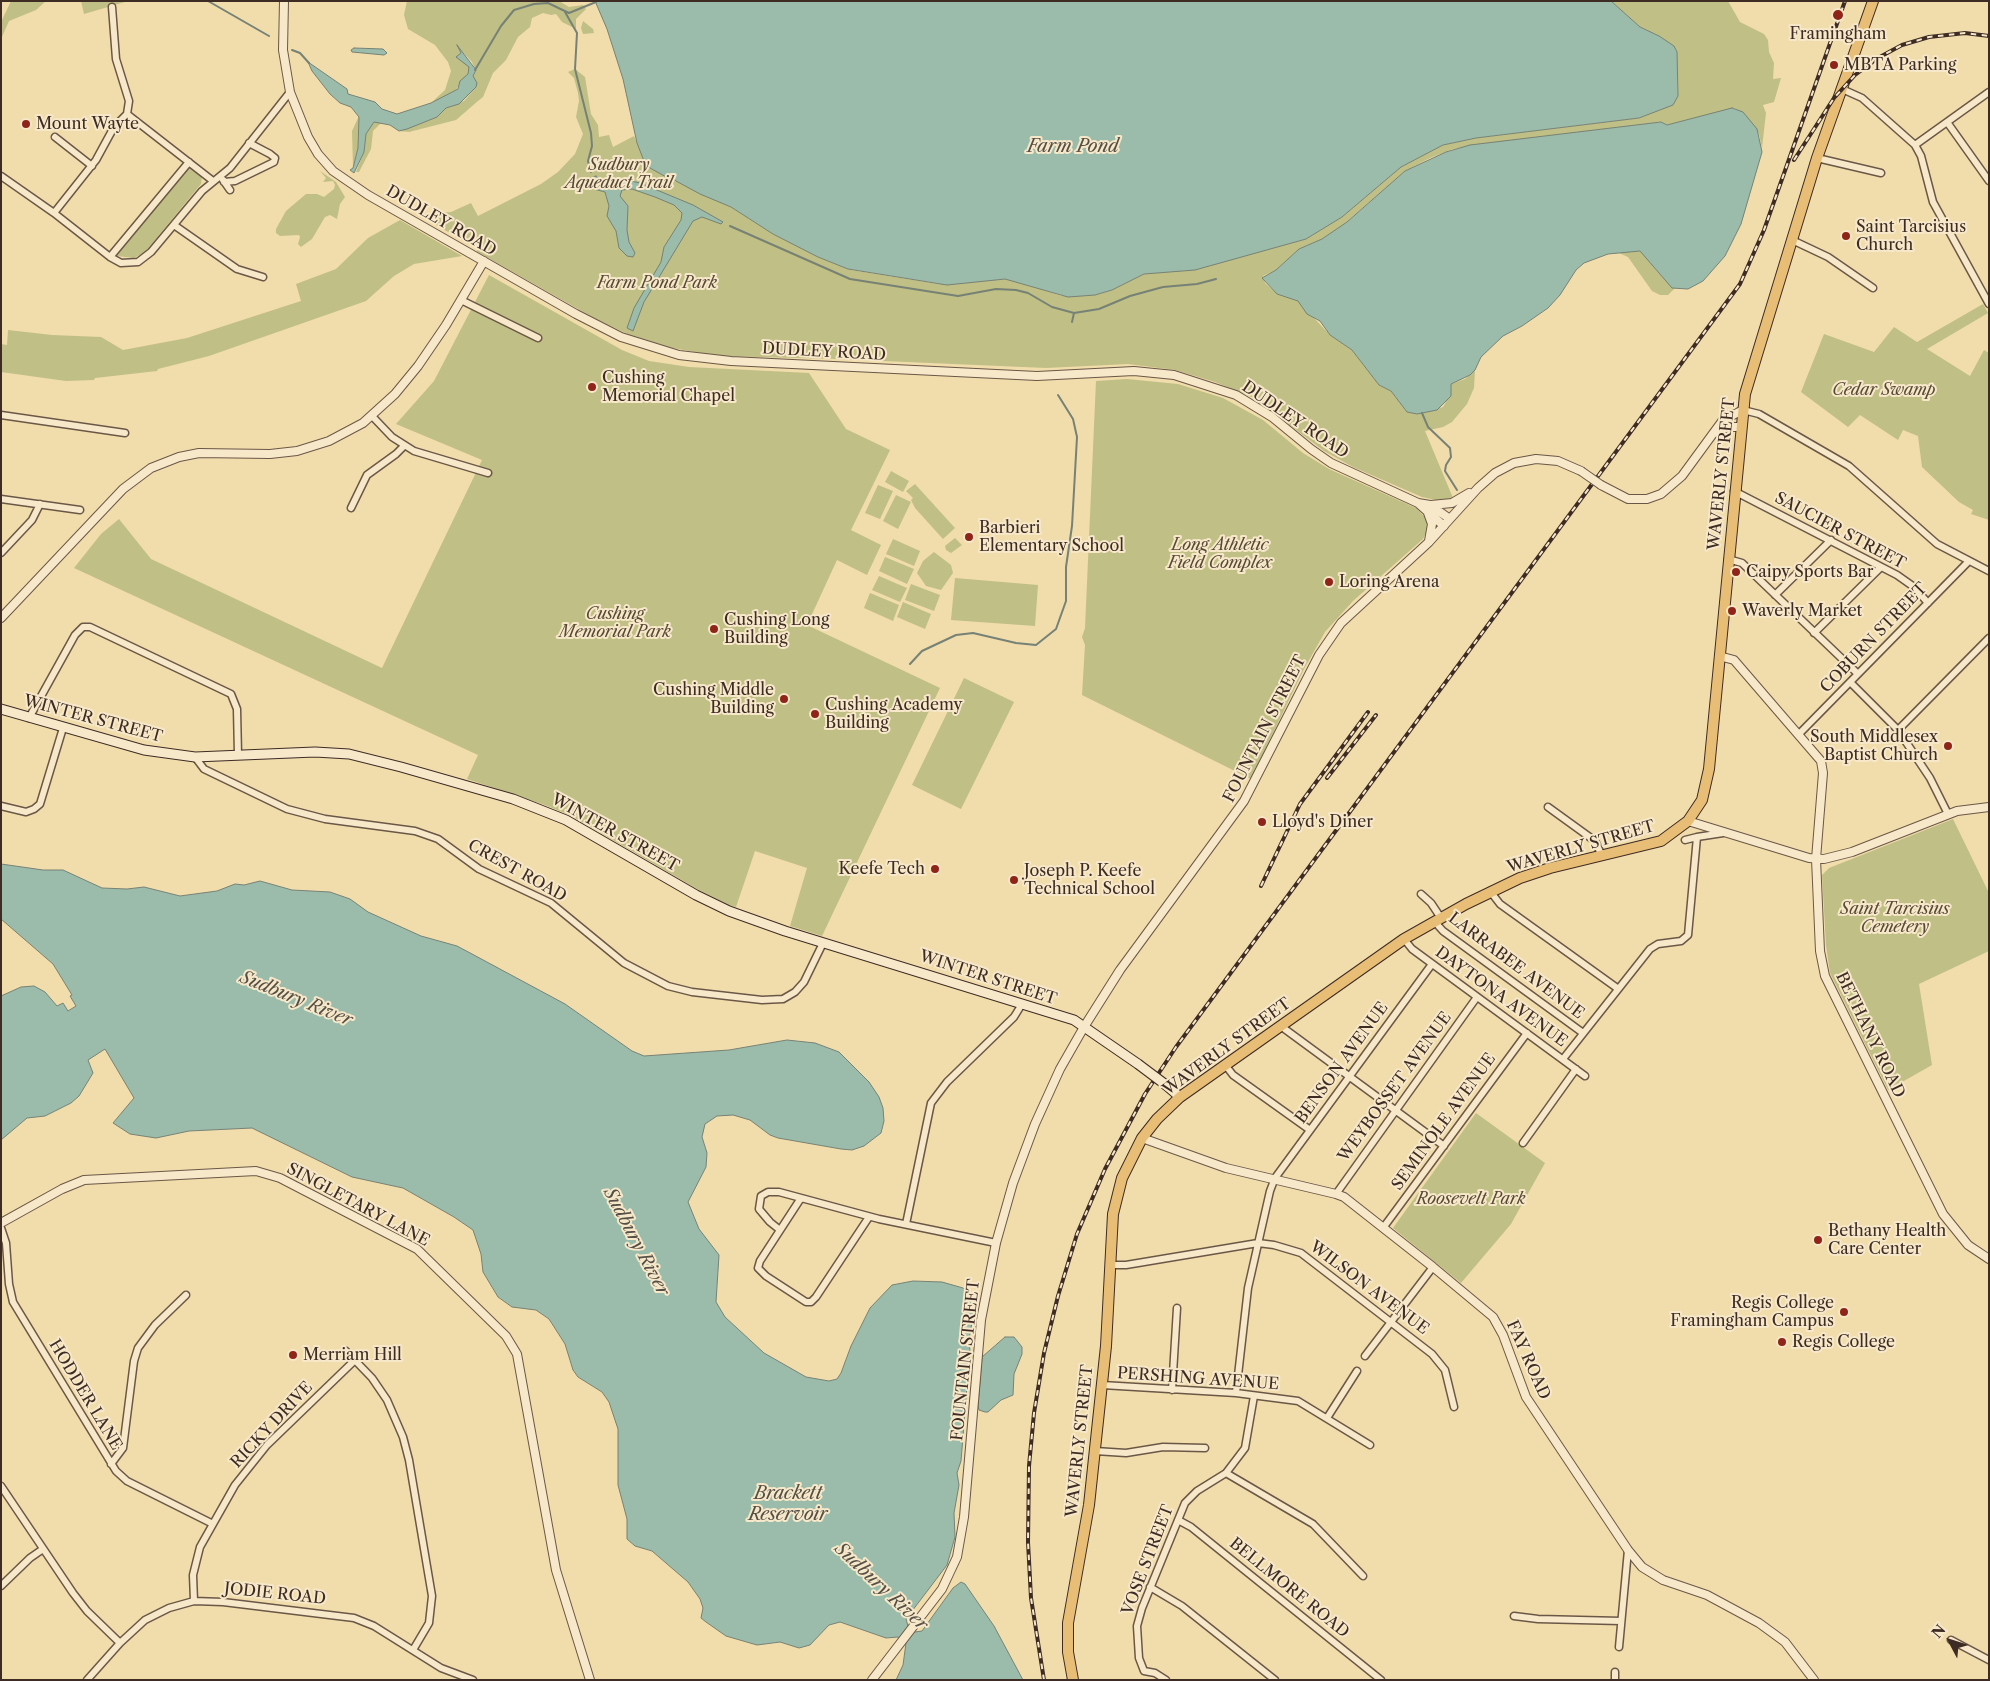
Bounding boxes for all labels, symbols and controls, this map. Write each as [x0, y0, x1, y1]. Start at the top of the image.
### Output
marker: Framingham [1831, 8, 1845, 22]
place label: Framingham [1789, 24, 1887, 44]
place label: MBTA Parking [1844, 55, 1956, 75]
marker: MBTA Parking [1828, 59, 1840, 71]
place label: Mount Wayte [36, 114, 139, 134]
marker: Mount Wayte [20, 118, 32, 130]
water label: Farm Pond [1027, 136, 1119, 158]
park label: Sudbury Aqueduct Trail [565, 155, 673, 193]
street label: DUDLEY ROAD [382, 182, 500, 260]
place label: Saint Tarcisius Church [1856, 217, 1966, 255]
marker: Saint Tarcisius Church [1840, 230, 1852, 242]
park label: Farm Pond Park [597, 273, 717, 293]
street label: DUDLEY ROAD [761, 339, 887, 365]
place label: Cushing Memorial Chapel [602, 368, 735, 406]
street label: DUDLEY ROAD [1238, 377, 1352, 463]
park label: Cedar Swamp [1832, 380, 1936, 400]
marker: Cushing Memorial Chapel [586, 381, 598, 393]
street label: WAVERLY STREET [1704, 397, 1740, 551]
street label: SAUCIER STREET [1771, 488, 1909, 574]
place label: Barbieri Elementary School [979, 518, 1124, 556]
marker: Barbieri Elementary School [963, 531, 975, 543]
park label: Long Athletic Field Complex [1168, 535, 1272, 573]
place label: Caipy Sports Bar [1746, 562, 1873, 582]
marker: Caipy Sports Bar [1730, 566, 1742, 578]
place label: Loring Arena [1339, 572, 1439, 592]
marker: Loring Arena [1323, 576, 1335, 588]
street label: COBURN STREET [1817, 579, 1931, 697]
place label: Waverly Market [1742, 601, 1862, 621]
park label: Cushing Memorial Park [559, 604, 671, 642]
marker: Waverly Market [1726, 605, 1738, 617]
place label: Cushing Long Building [724, 610, 830, 648]
marker: Cushing Long Building [708, 623, 720, 635]
street label: FOUNTAIN STREET [1220, 652, 1310, 806]
place label: Cushing Middle Building [653, 680, 774, 718]
street label: WINTER STREET [21, 691, 165, 747]
marker: Cushing Middle Building [778, 693, 790, 705]
place label: Cushing Academy Building [825, 695, 962, 733]
marker: Cushing Academy Building [809, 708, 821, 720]
place label: South Middlesex Baptist Church [1810, 727, 1938, 765]
marker: South Middlesex Baptist Church [1942, 740, 1954, 752]
street label: WINTER STREET [548, 790, 682, 876]
place label: Lloyd's Diner [1272, 812, 1373, 832]
marker: Lloyd's Diner [1256, 816, 1268, 828]
street label: WAVERLY STREET [1505, 817, 1657, 877]
street label: CREST ROAD [464, 836, 570, 906]
place label: Keefe Tech [838, 859, 925, 879]
place label: Joseph P. Keefe Technical School [1024, 861, 1155, 899]
marker: Keefe Tech [929, 863, 941, 875]
marker: Joseph P. Keefe Technical School [1008, 874, 1020, 886]
park label: Saint Tarcisius Cemetery [1840, 899, 1950, 937]
street label: LARRABEE AVENUE [1444, 909, 1588, 1023]
street label: DAYTONA AVENUE [1431, 943, 1571, 1051]
street label: WINTER STREET [917, 947, 1059, 1009]
water label: Sudbury River [237, 967, 355, 1031]
street label: BETHANY ROAD [1831, 969, 1909, 1101]
street label: WAVERLY STREET [1159, 994, 1295, 1100]
street label: BENSON AVENUE [1292, 999, 1392, 1127]
street label: WEYBOSSET AVENUE [1334, 1008, 1456, 1166]
street label: SEMINOLE AVENUE [1388, 1050, 1500, 1194]
street label: SINGLETARY LANE [283, 1159, 433, 1251]
water label: Sudbury River [598, 1184, 674, 1300]
park label: Roosevelt Park [1417, 1189, 1525, 1209]
place label: Bethany Health Care Center [1828, 1221, 1946, 1259]
marker: Bethany Health Care Center [1812, 1234, 1824, 1246]
street label: WILSON AVENUE [1306, 1237, 1432, 1339]
street label: FOUNTAIN STREET [948, 1278, 984, 1442]
place label: Regis College Framingham Campus [1670, 1293, 1834, 1331]
marker: Regis College Framingham Campus [1838, 1306, 1850, 1318]
street label: FAY ROAD [1502, 1317, 1554, 1403]
place label: Regis College [1792, 1332, 1895, 1352]
street label: HODDER LANE [44, 1336, 126, 1454]
marker: Regis College [1776, 1336, 1788, 1348]
place label: Merriam Hill [303, 1345, 402, 1365]
marker: Merriam Hill [287, 1349, 299, 1361]
street label: WAVERLY STREET [1062, 1364, 1098, 1518]
street label: PERSHING AVENUE [1116, 1364, 1280, 1394]
street label: RICKY DRIVE [227, 1378, 317, 1472]
water label: Brackett Reservoir [748, 1483, 828, 1526]
street label: VOSE STREET [1118, 1502, 1178, 1618]
street label: BELLMORE ROAD [1225, 1534, 1353, 1642]
water label: Sudbury River [830, 1538, 932, 1636]
street label: JODIE ROAD [223, 1579, 327, 1609]
north arrow [1925, 1616, 1975, 1666]
text: N [1928, 1621, 1949, 1642]

